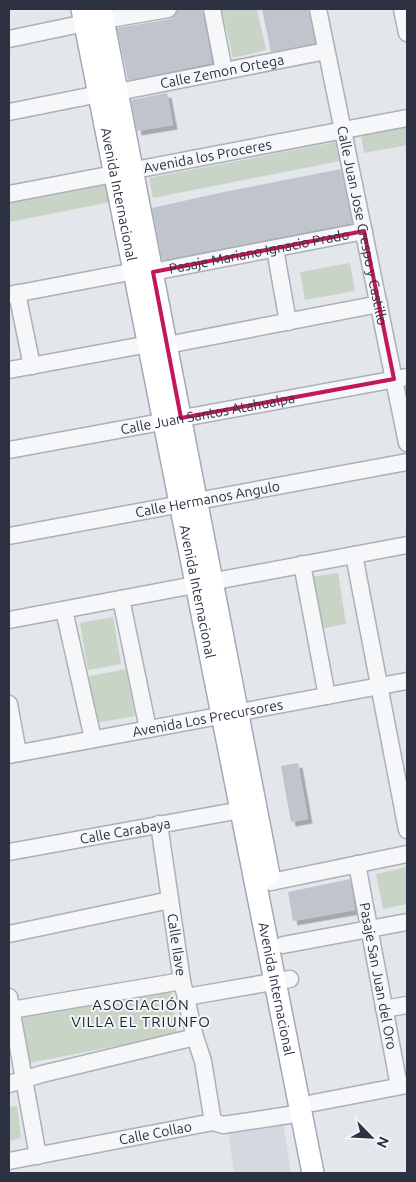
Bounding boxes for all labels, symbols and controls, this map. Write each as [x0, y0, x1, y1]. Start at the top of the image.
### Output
street label: Calle Zemon Ortega [159, 51, 285, 92]
street label: Calle Juan Jose Crespo y Castillo [334, 124, 391, 327]
street label: Avenida Internacional [98, 126, 140, 263]
street label: Avenida los Proceres [142, 136, 273, 176]
street label: Pasaje Mariano Ignacio Prado [168, 226, 351, 277]
street label: Calle Juan Santos Atahualpa [119, 390, 296, 437]
street label: Calle Hermanos Angulo [134, 478, 281, 520]
street label: Avenida Internacional [177, 523, 219, 660]
street label: Avenida Los Precursores [131, 696, 284, 740]
street label: Calle Carabaya [79, 815, 172, 847]
street label: Pasaje San Juan del Oro [356, 901, 400, 1051]
street label: Calle Ilave [164, 912, 189, 977]
street label: Avenida Internacional [255, 921, 298, 1057]
district label: ASOCIACIÓN VILLA EL TRIUNFO [71, 996, 211, 1030]
north arrow [346, 1112, 396, 1162]
street label: Calle Collao [118, 1118, 193, 1148]
text: N [373, 1134, 392, 1150]

